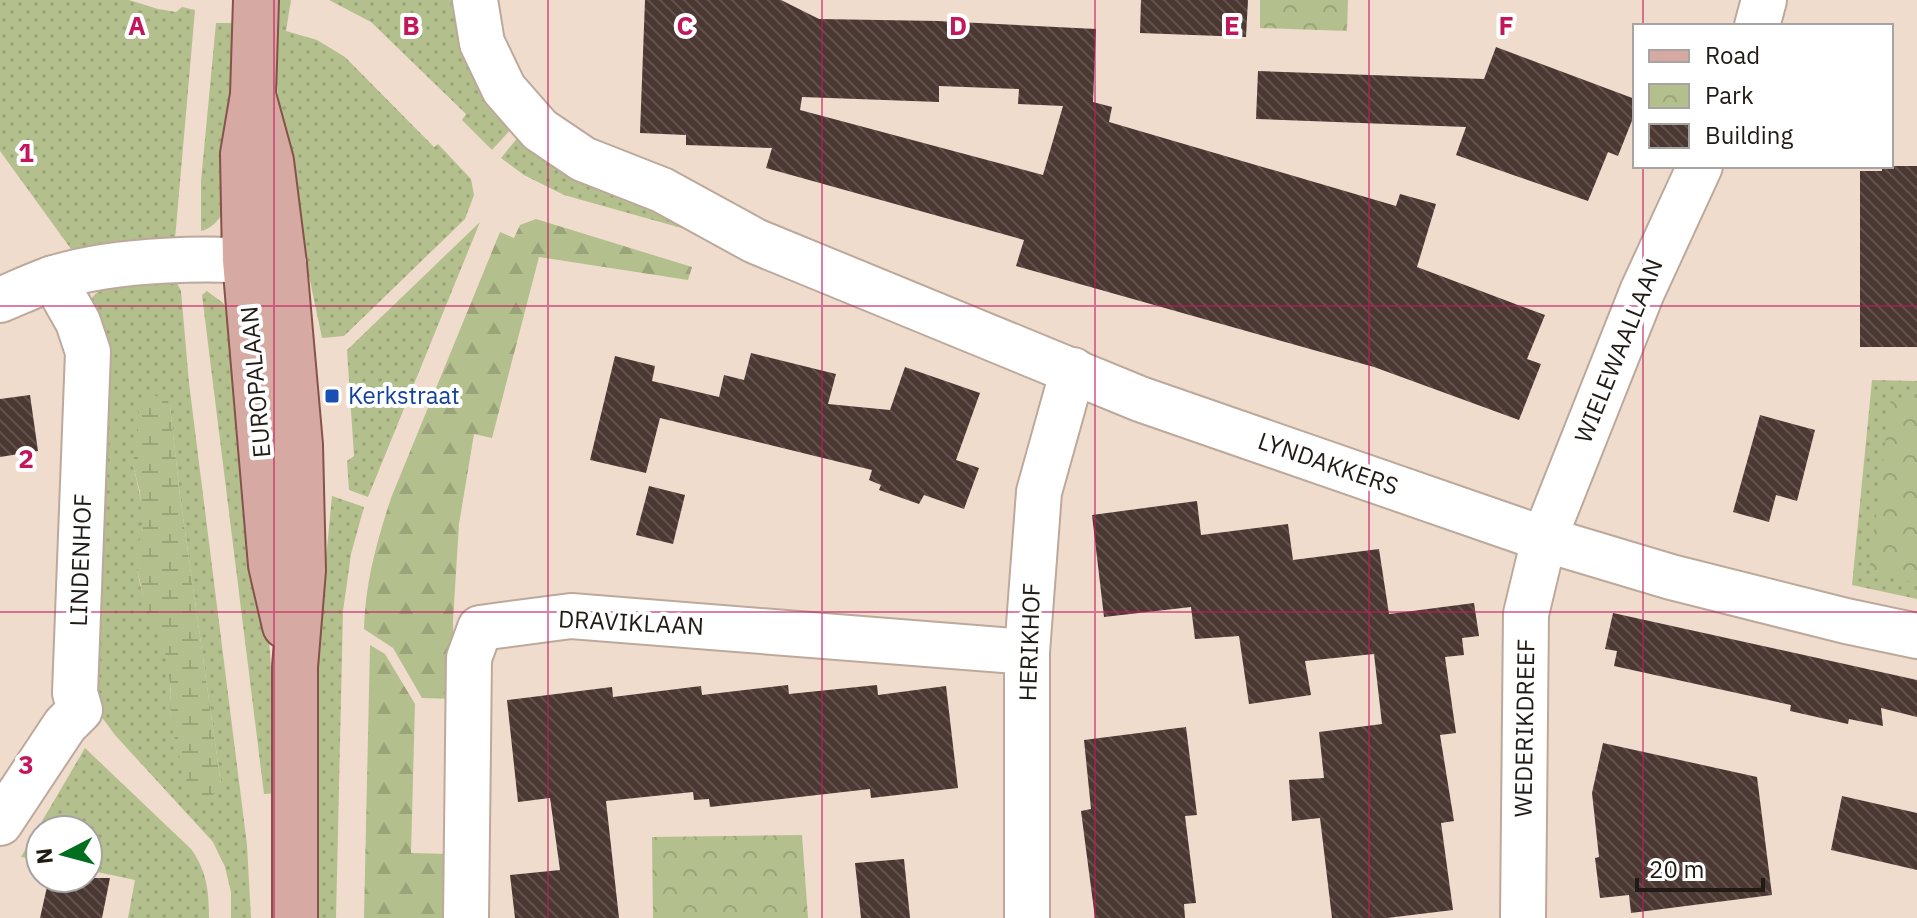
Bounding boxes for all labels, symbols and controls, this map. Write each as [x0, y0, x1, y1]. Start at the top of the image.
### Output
text: A [128, 8, 146, 42]
text: B [402, 8, 420, 42]
text: C [677, 8, 694, 42]
text: D [949, 8, 967, 42]
text: E [1224, 8, 1240, 42]
text: F [1498, 8, 1514, 42]
legend [1633, 24, 1893, 168]
text: Road [1705, 39, 1760, 71]
text: Park [1705, 79, 1754, 111]
text: Building [1705, 119, 1793, 151]
text: 1 [18, 135, 34, 169]
street label: WIELEWAALLAAN [1567, 254, 1670, 447]
street label: EUROPALAAN [232, 305, 278, 459]
place label: Kerkstraat [348, 379, 460, 411]
marker: Kerkstraat [323, 387, 341, 405]
street label: LYNDAKKERS [1254, 424, 1403, 502]
text: 2 [18, 441, 34, 475]
street label: LINDENHOF [62, 493, 98, 627]
street label: HERIKHOF [1011, 582, 1047, 702]
street label: DRAVIKLAAN [557, 602, 705, 642]
street label: WEDERIKDREEF [1506, 638, 1542, 818]
text: 3 [18, 747, 34, 781]
north arrow [24, 814, 104, 894]
scale bar [1637, 842, 1763, 892]
text: N [28, 847, 59, 866]
text: 20 m [1649, 853, 1704, 885]

